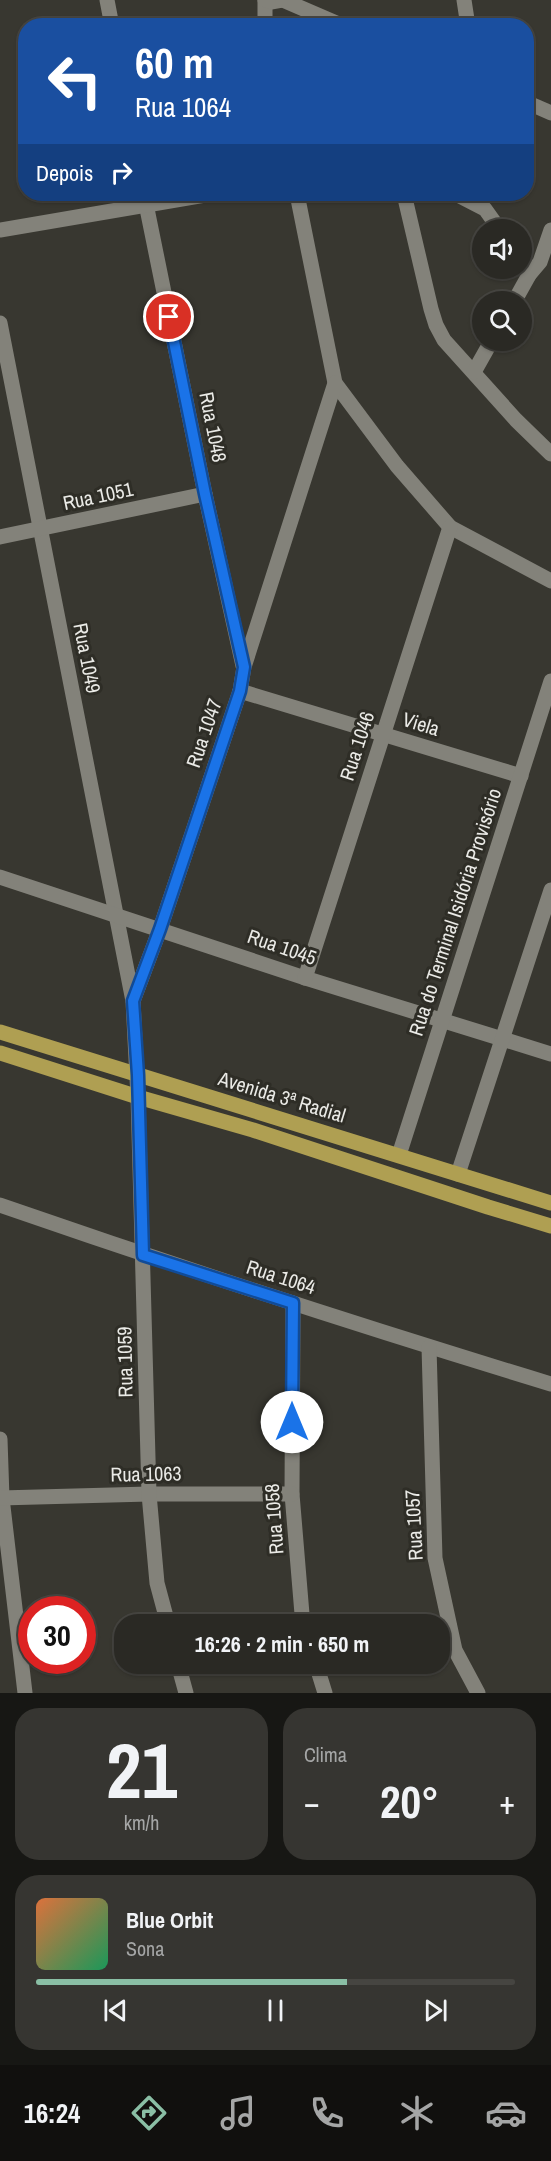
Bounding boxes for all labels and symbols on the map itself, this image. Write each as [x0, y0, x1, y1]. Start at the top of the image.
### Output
pin [143, 291, 194, 342]
street label: Rua 1048 [193, 389, 234, 464]
street label: Rua 1051 [60, 475, 135, 516]
street label: Rua 1049 [67, 620, 108, 695]
street label: Rua 1047 [179, 695, 228, 771]
street label: Viela [399, 705, 443, 742]
street label: Rua 1046 [333, 708, 380, 784]
street label: Rua do Terminal Isidória Provisório [402, 785, 507, 1039]
street label: Rua 1045 [244, 922, 320, 971]
street label: Avenida 3ª Radial [214, 1064, 349, 1129]
street label: Rua 1064 [243, 1253, 319, 1300]
street label: Rua 1059 [110, 1326, 139, 1398]
position arrow [260, 1390, 324, 1454]
street label: Rua 1063 [110, 1459, 182, 1488]
street label: Rua 1058 [258, 1483, 289, 1555]
street label: Rua 1057 [398, 1489, 429, 1561]
speed limit sign: 30 [18, 1596, 96, 1674]

